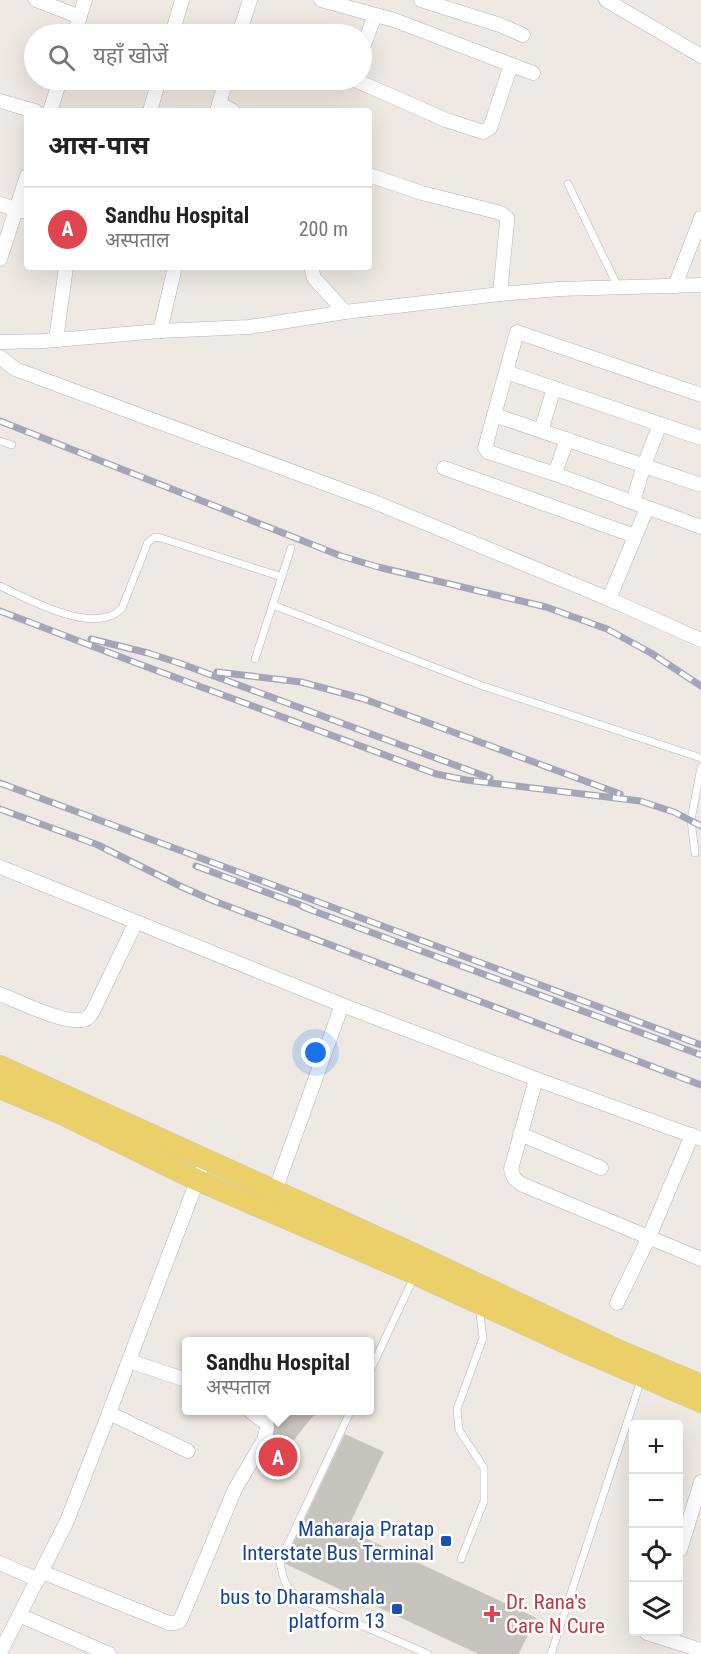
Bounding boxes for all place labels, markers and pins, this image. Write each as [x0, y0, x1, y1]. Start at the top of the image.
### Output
pin: A [258, 1434, 298, 1480]
place label: Maharaja Pratap Interstate Bus Terminal [242, 1517, 434, 1565]
marker: Maharaja Pratap Interstate Bus Terminal [439, 1534, 453, 1548]
place label: bus to Dharamshala platform 13 [220, 1585, 385, 1633]
place label: Dr. Rana's Care N Cure [506, 1590, 605, 1638]
marker: bus to Dharamshala platform 13 [390, 1602, 404, 1616]
marker: Dr. Rana's Care N Cure [483, 1605, 501, 1623]

